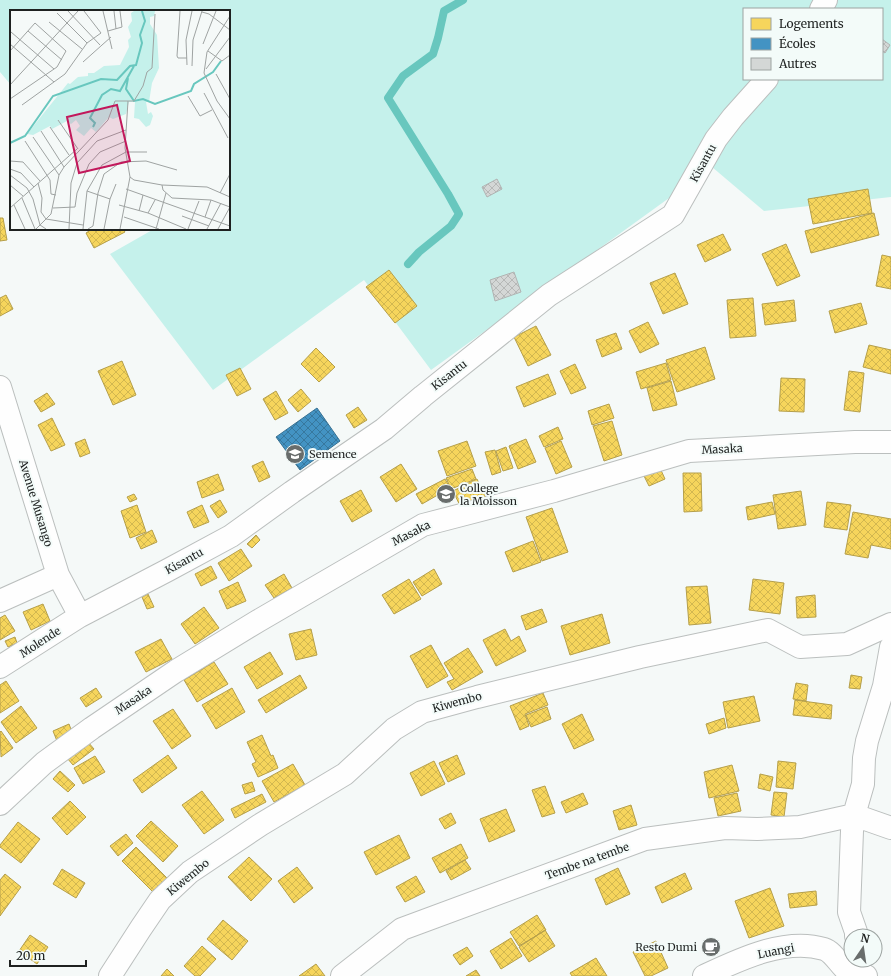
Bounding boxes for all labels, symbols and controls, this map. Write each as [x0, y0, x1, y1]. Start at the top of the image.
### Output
legend [743, 8, 883, 80]
inset map [10, 10, 230, 230]
text: Logements [779, 16, 844, 31]
text: Écoles [779, 36, 816, 51]
text: Autres [778, 56, 817, 71]
street label: Kisantu [687, 141, 719, 184]
street label: Kisantu [428, 357, 470, 393]
street label: Masaka [701, 441, 743, 457]
school or university icon: Semence [284, 443, 306, 465]
place label: Semence [309, 447, 357, 461]
street label: Avenue Musango [16, 457, 56, 549]
place label: College la Moisson [460, 481, 518, 508]
school or university icon: College la Moisson [435, 483, 457, 505]
street label: Masaka [389, 517, 433, 549]
street label: Kisantu [163, 545, 206, 577]
street label: Molende [17, 623, 63, 660]
street label: Masaka [112, 683, 154, 717]
street label: Kiwembo [431, 689, 484, 715]
street label: Tembe na tembe [543, 839, 631, 883]
street label: Kiwembo [164, 855, 212, 898]
north arrow [843, 928, 883, 968]
text: N [859, 930, 871, 946]
cafe icon: Resto Dumi [700, 936, 722, 958]
place label: Resto Dumi [635, 940, 697, 954]
street label: Luangi [757, 941, 796, 961]
scale bar [10, 942, 86, 968]
text: 20 m [16, 948, 45, 963]

